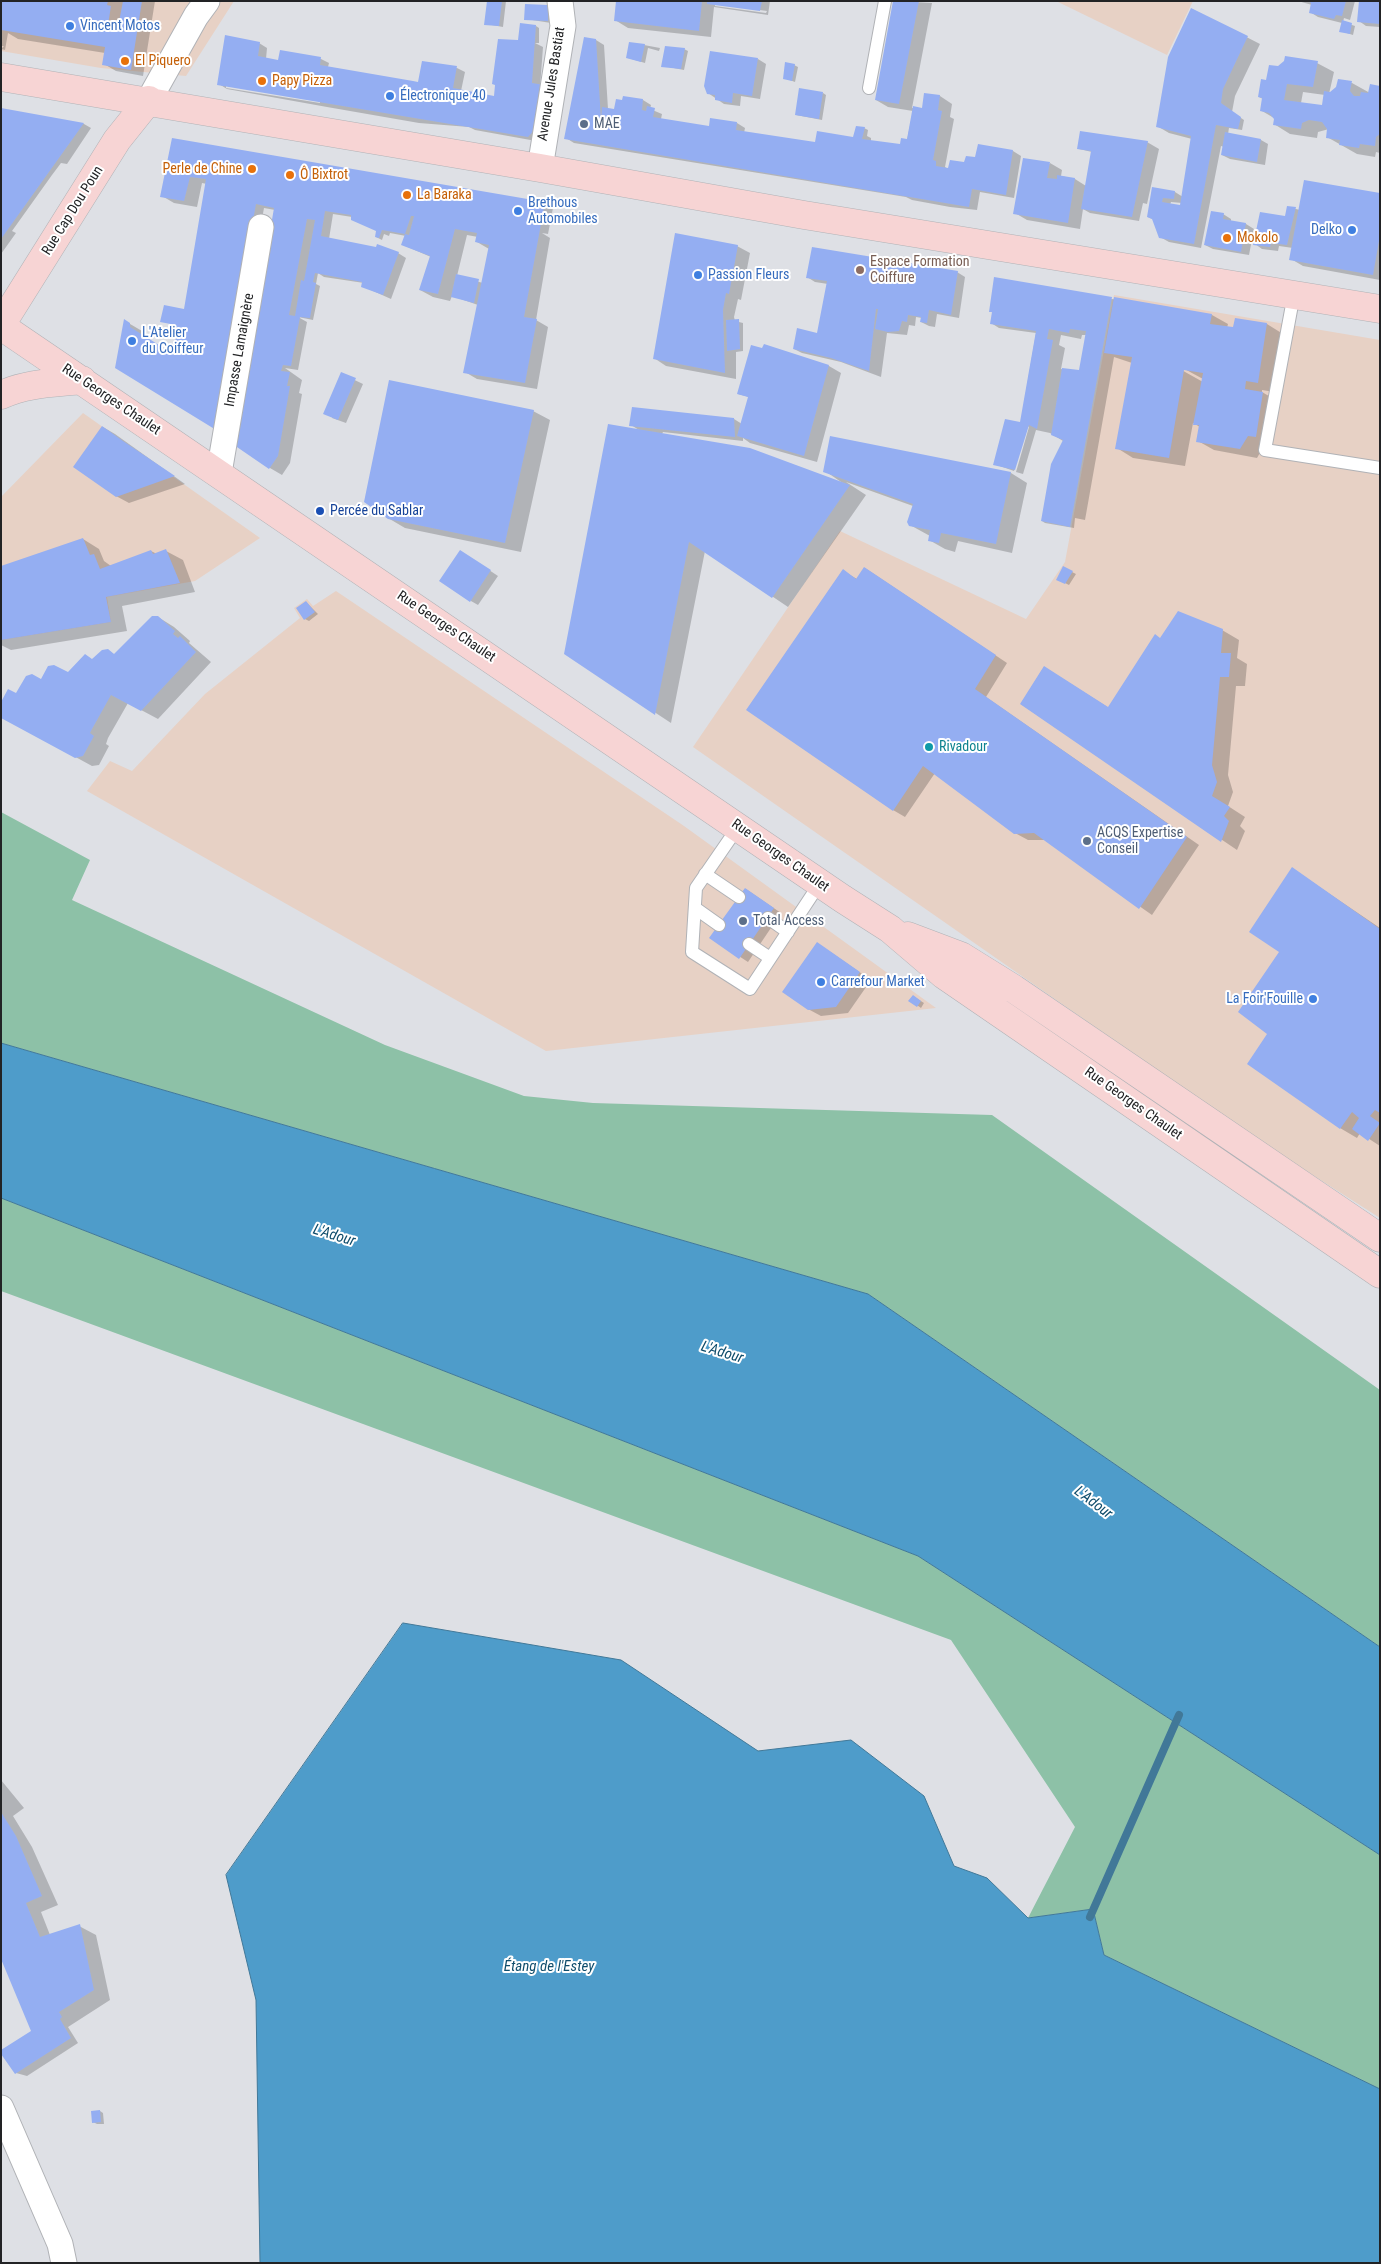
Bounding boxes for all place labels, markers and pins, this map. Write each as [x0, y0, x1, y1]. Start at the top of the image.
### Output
place label: Vincent Motos [80, 18, 160, 34]
marker: Vincent Motos [64, 20, 76, 32]
place label: El Piquero [135, 53, 191, 69]
marker: El Piquero [119, 55, 131, 67]
place label: Papy Pizza [272, 73, 332, 89]
marker: Papy Pizza [256, 75, 268, 87]
place label: Électronique 40 [400, 88, 486, 104]
marker: Électronique 40 [384, 90, 396, 102]
place label: MAE [594, 116, 620, 132]
marker: MAE [578, 118, 590, 130]
place label: Perle de Chine [163, 161, 242, 177]
marker: Perle de Chine [246, 163, 258, 175]
place label: Ô Bixtrot [300, 167, 348, 183]
marker: Ô Bixtrot [284, 169, 296, 181]
place label: La Baraka [417, 187, 472, 203]
marker: La Baraka [401, 189, 413, 201]
place label: Brethous Automobiles [528, 195, 598, 228]
marker: Brethous Automobiles [512, 205, 524, 217]
place label: Delko [1311, 222, 1342, 238]
marker: Delko [1346, 224, 1358, 236]
place label: Mokolo [1237, 230, 1278, 246]
marker: Mokolo [1221, 232, 1233, 244]
place label: Espace Formation Coiffure [870, 254, 969, 286]
marker: Espace Formation Coiffure [854, 264, 866, 276]
place label: Passion Fleurs [708, 267, 789, 283]
marker: Passion Fleurs [692, 269, 704, 281]
place label: L'Atelier du Coiffeur [142, 325, 203, 358]
marker: L'Atelier du Coiffeur [126, 335, 138, 347]
place label: Percée du Sablar [330, 503, 423, 519]
marker: Percée du Sablar [314, 505, 326, 517]
place label: Rivadour [939, 739, 987, 755]
marker: Rivadour [923, 741, 935, 753]
place label: ACQS Expertise Conseil [1097, 825, 1183, 858]
marker: ACQS Expertise Conseil [1081, 835, 1093, 847]
place label: Total Access [753, 913, 824, 929]
marker: Total Access [737, 915, 749, 927]
place label: Carrefour Market [831, 974, 925, 990]
marker: Carrefour Market [815, 976, 827, 988]
place label: La Foir'Fouille [1226, 991, 1303, 1007]
marker: La Foir'Fouille [1307, 993, 1319, 1005]

